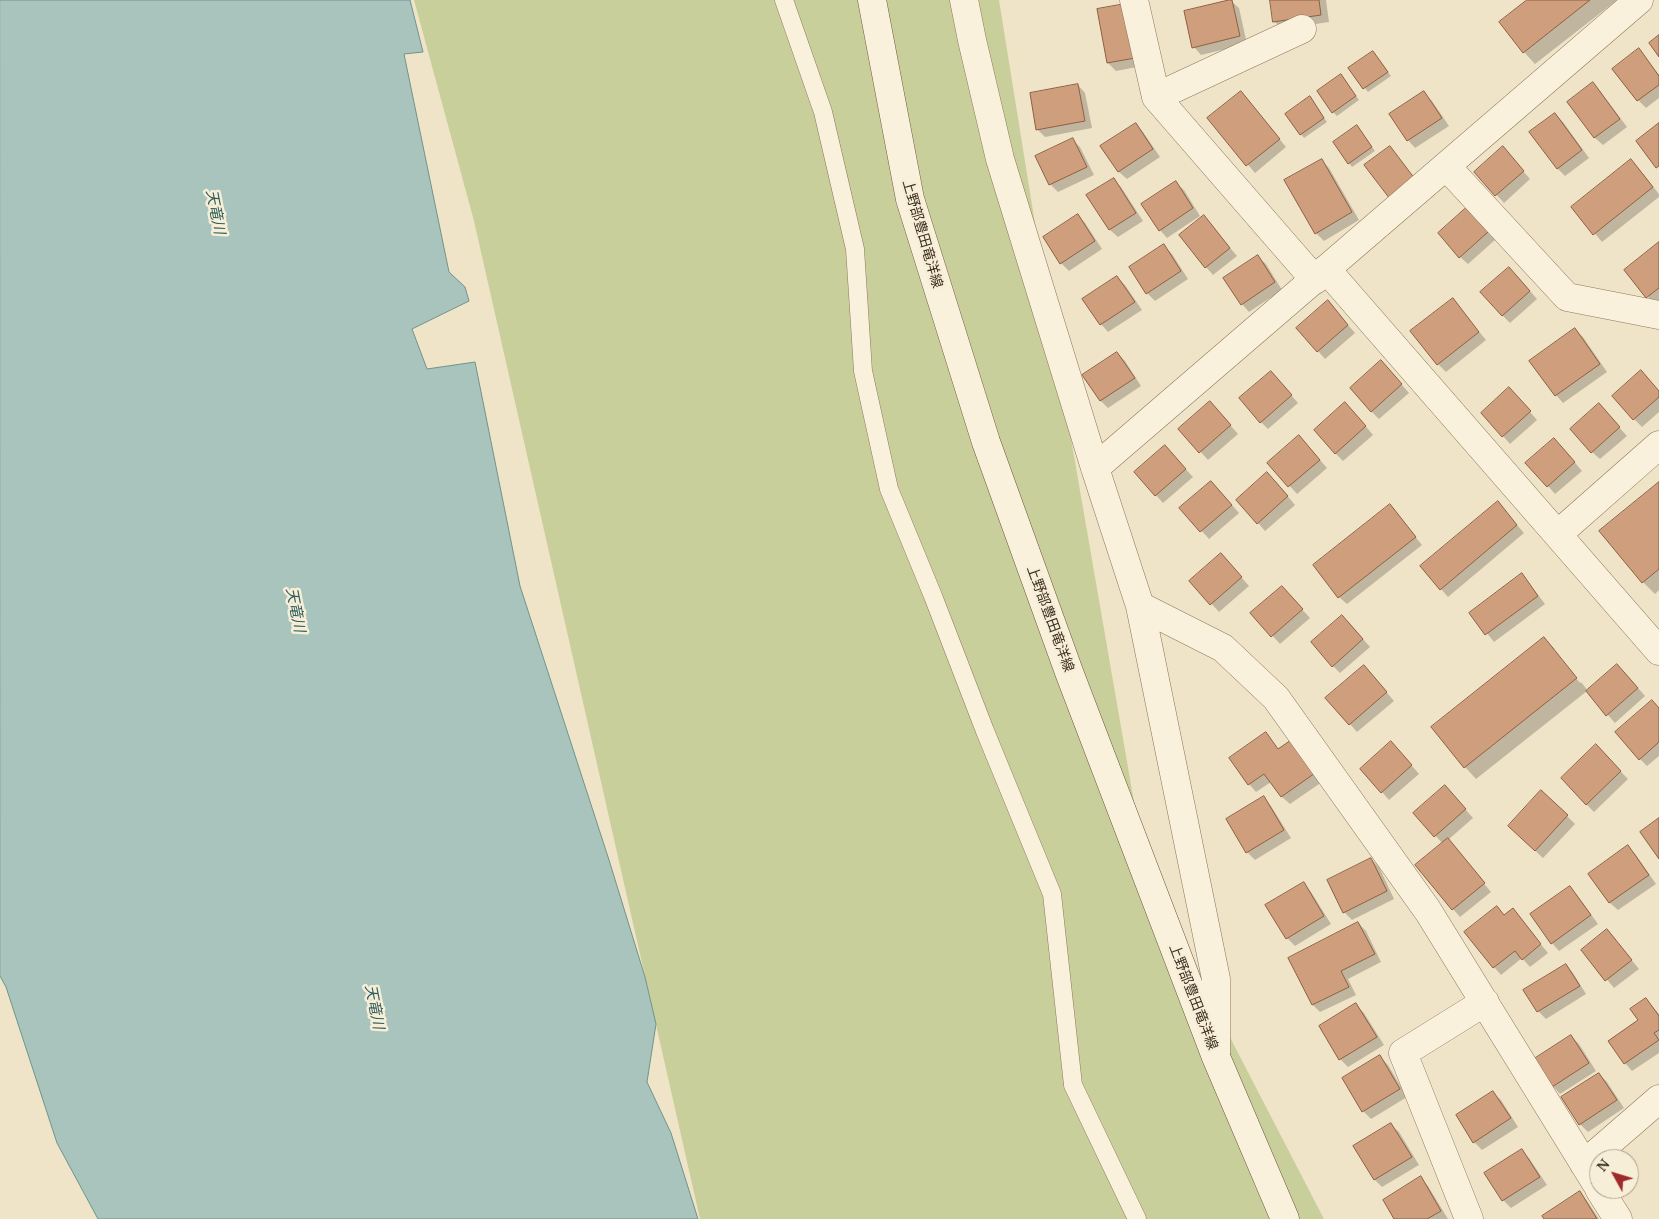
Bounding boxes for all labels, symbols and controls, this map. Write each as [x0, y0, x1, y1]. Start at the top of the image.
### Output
street label: 上野部豊田竜洋線 [898, 178, 946, 290]
water label: 天竜川 [202, 188, 228, 236]
street label: 上野部豊田竜洋線 [1023, 564, 1077, 674]
water label: 天竜川 [282, 586, 308, 634]
street label: 上野部豊田竜洋線 [1165, 942, 1221, 1052]
water label: 天竜川 [361, 983, 387, 1031]
north arrow [1589, 1149, 1639, 1199]
text: N [1592, 1155, 1614, 1175]

